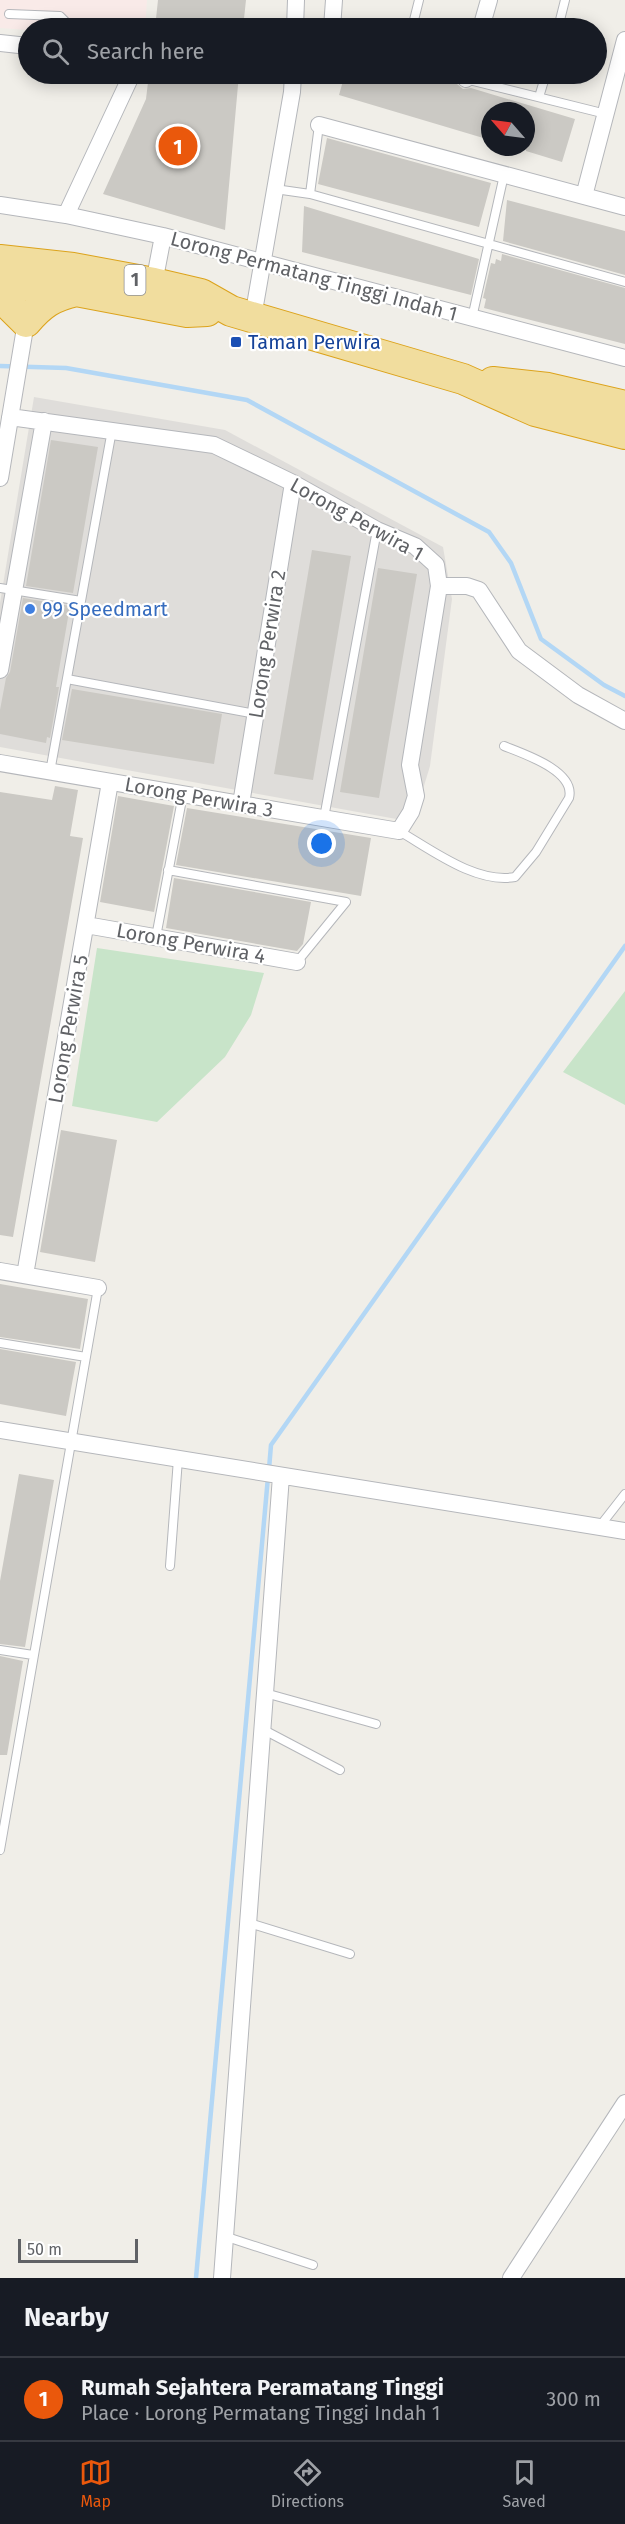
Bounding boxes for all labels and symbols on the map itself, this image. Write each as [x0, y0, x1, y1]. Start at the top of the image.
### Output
north arrow [481, 102, 535, 156]
pin: 1 [158, 124, 198, 168]
street label: Lorong Permatang Tinggi Indah 1 [168, 226, 460, 326]
road number: 1 [124, 265, 146, 295]
place label: Taman Perwira [248, 330, 381, 354]
marker: Taman Perwira [229, 335, 243, 349]
street label: Lorong Perwira 1 [286, 472, 428, 566]
street label: Lorong Perwira 2 [243, 568, 291, 720]
place label: 99 Speedmart [42, 597, 169, 621]
marker: 99 Speedmart [23, 602, 37, 616]
street label: Lorong Perwira 3 [123, 772, 275, 822]
your location [307, 829, 336, 858]
street label: Lorong Perwira 4 [115, 918, 268, 968]
street label: Lorong Perwira 5 [43, 953, 93, 1105]
scale bar [18, 2236, 138, 2264]

